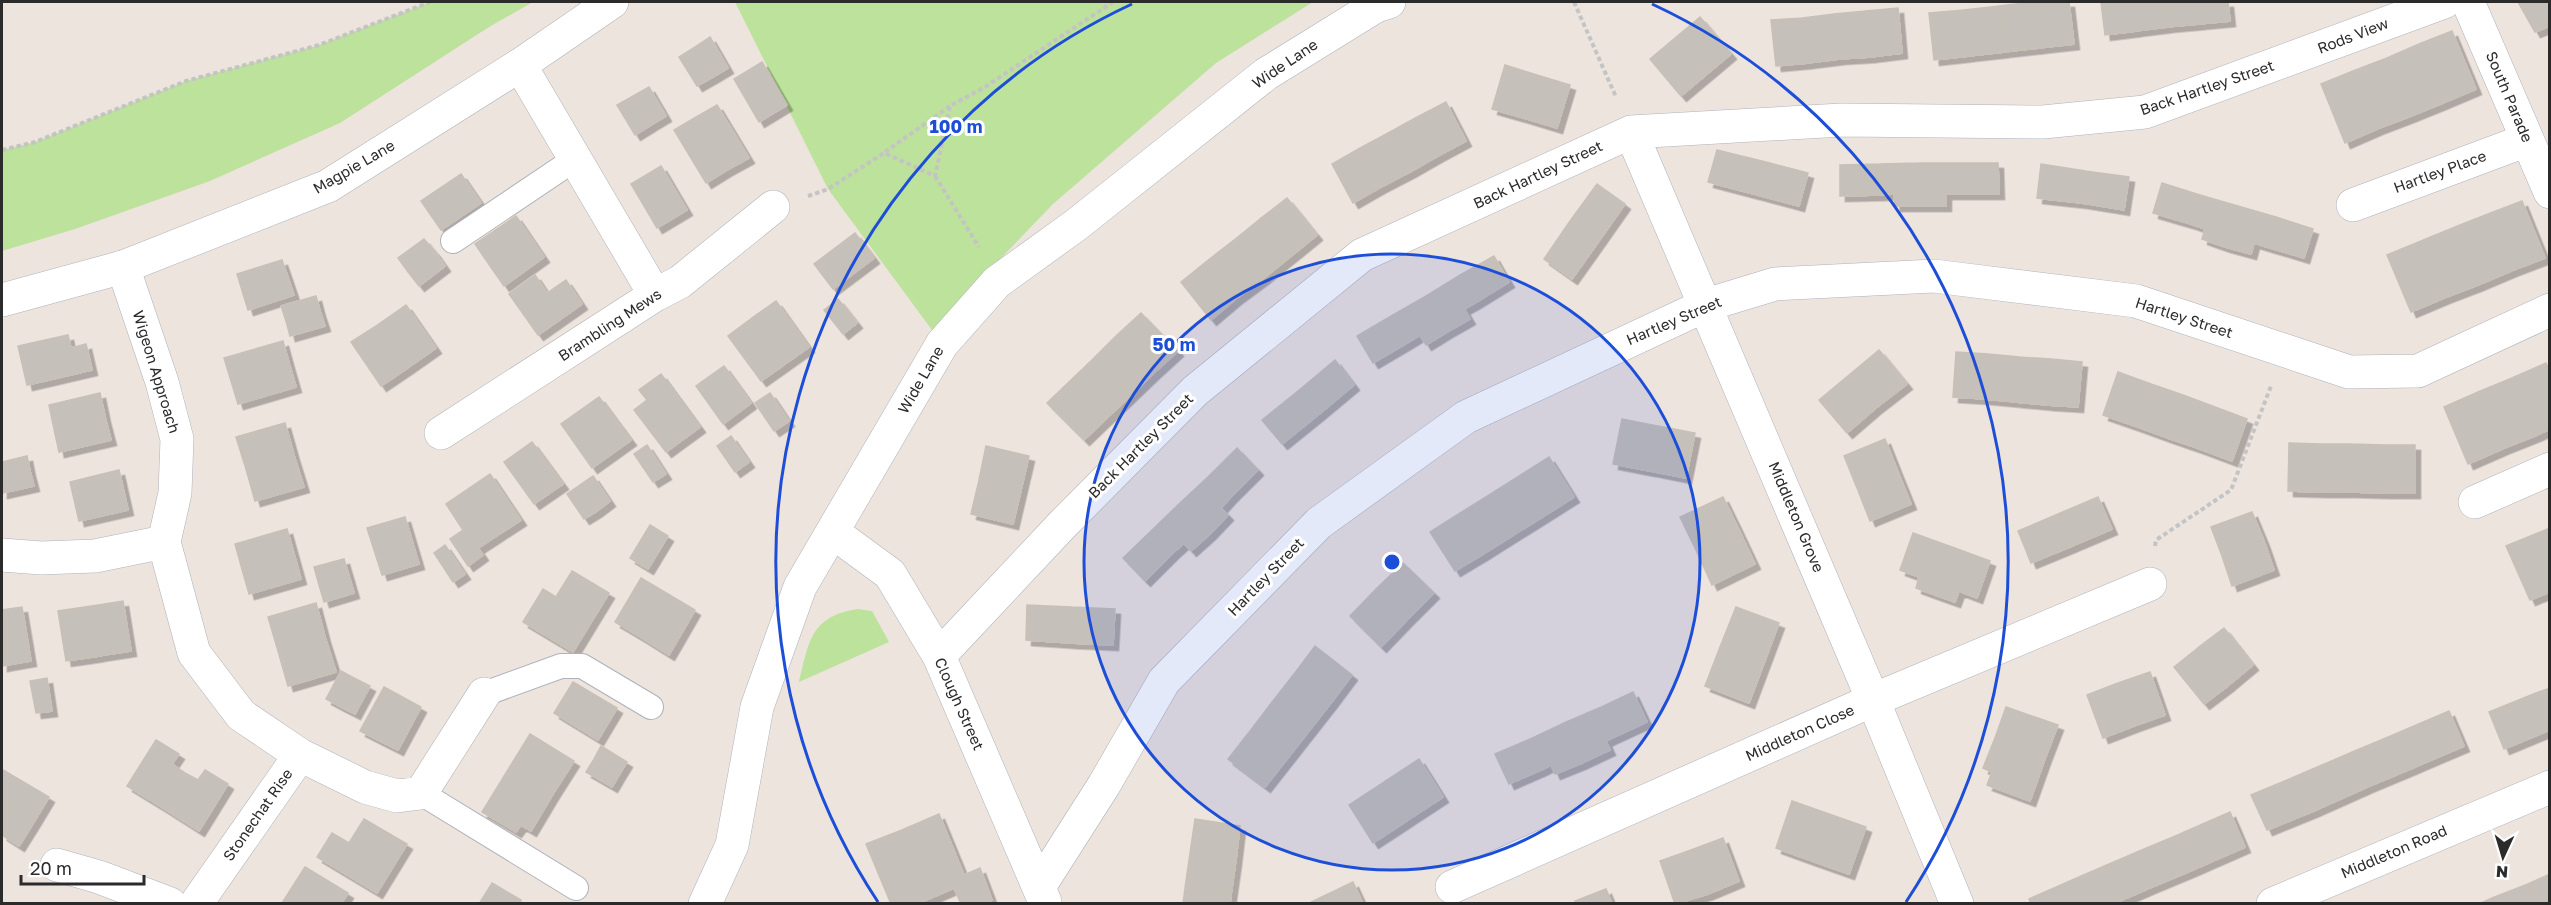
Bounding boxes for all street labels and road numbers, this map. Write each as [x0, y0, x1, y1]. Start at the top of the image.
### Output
street label: Rods View [2315, 13, 2391, 57]
street label: Wide Lane [1248, 35, 1321, 92]
street label: South Parade [2483, 48, 2537, 145]
street label: Back Hartley Street [2137, 56, 2276, 118]
street label: Magpie Lane [309, 135, 398, 197]
street label: Back Hartley Street [1470, 136, 1605, 212]
street label: Hartley Place [2391, 146, 2489, 196]
street label: Brambling Mews [555, 284, 664, 364]
street label: Hartley Street [1623, 292, 1724, 348]
street label: Hartley Street [2133, 293, 2235, 341]
street label: Wigeon Approach [130, 308, 184, 435]
street label: Wide Lane [894, 342, 947, 417]
street label: Back Hartley Street [1084, 389, 1196, 501]
street label: Middleton Grove [1765, 459, 1828, 575]
street label: Hartley Street [1224, 533, 1307, 619]
street label: Clough Street [931, 654, 988, 753]
street label: Middleton Close [1742, 700, 1857, 764]
street label: Stonechat Rise [219, 765, 296, 864]
street label: Middleton Road [2338, 821, 2449, 882]

